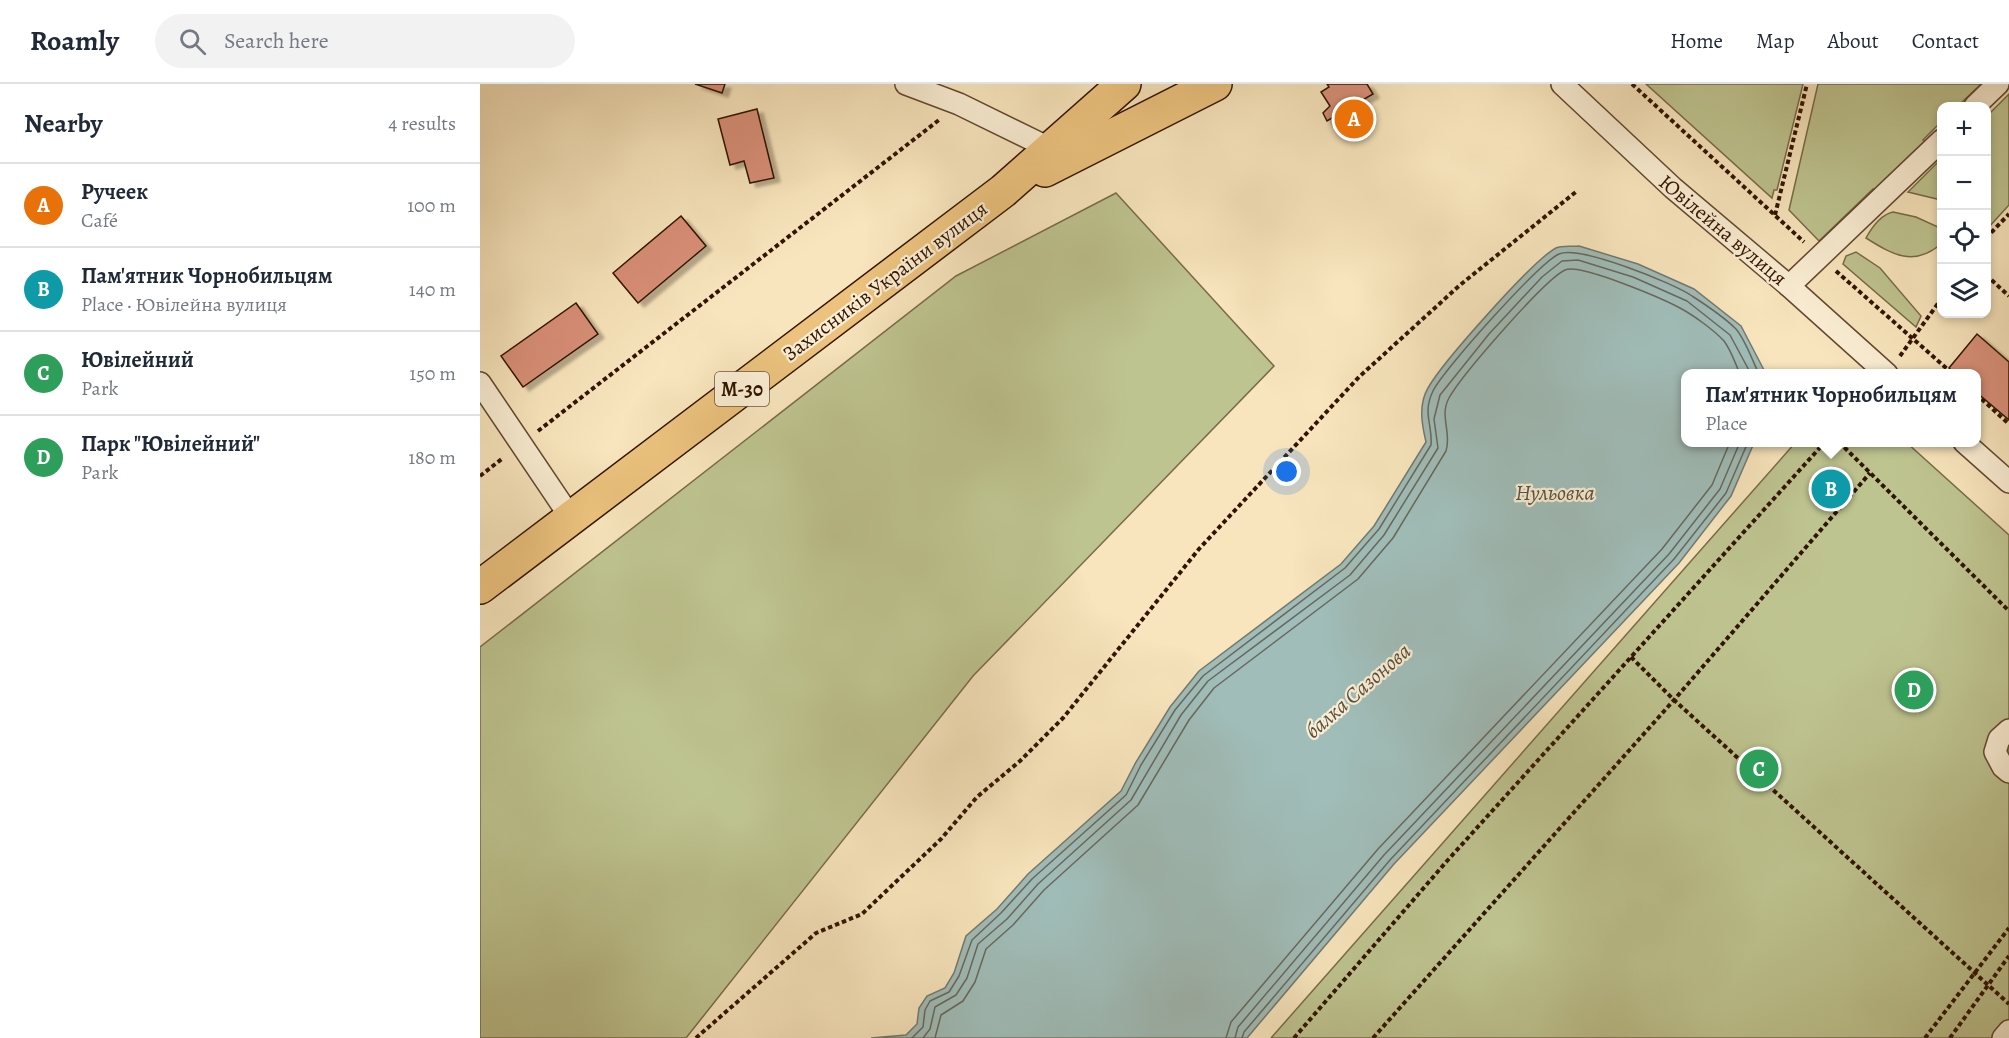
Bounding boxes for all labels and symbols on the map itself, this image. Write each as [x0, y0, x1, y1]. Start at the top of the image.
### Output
pin: A [1334, 96, 1374, 141]
street label: Ювілейна вулиця [1653, 168, 1793, 292]
street label: Захисників України вулиця [777, 195, 993, 367]
road number: М-30 [715, 372, 769, 406]
your location [1272, 457, 1301, 486]
pin: B [1812, 466, 1850, 512]
water label: Нульовка [1515, 478, 1595, 508]
water label: балка Сазонова [1299, 637, 1417, 745]
pin: D [1894, 668, 1934, 712]
pin: C [1740, 746, 1778, 792]

